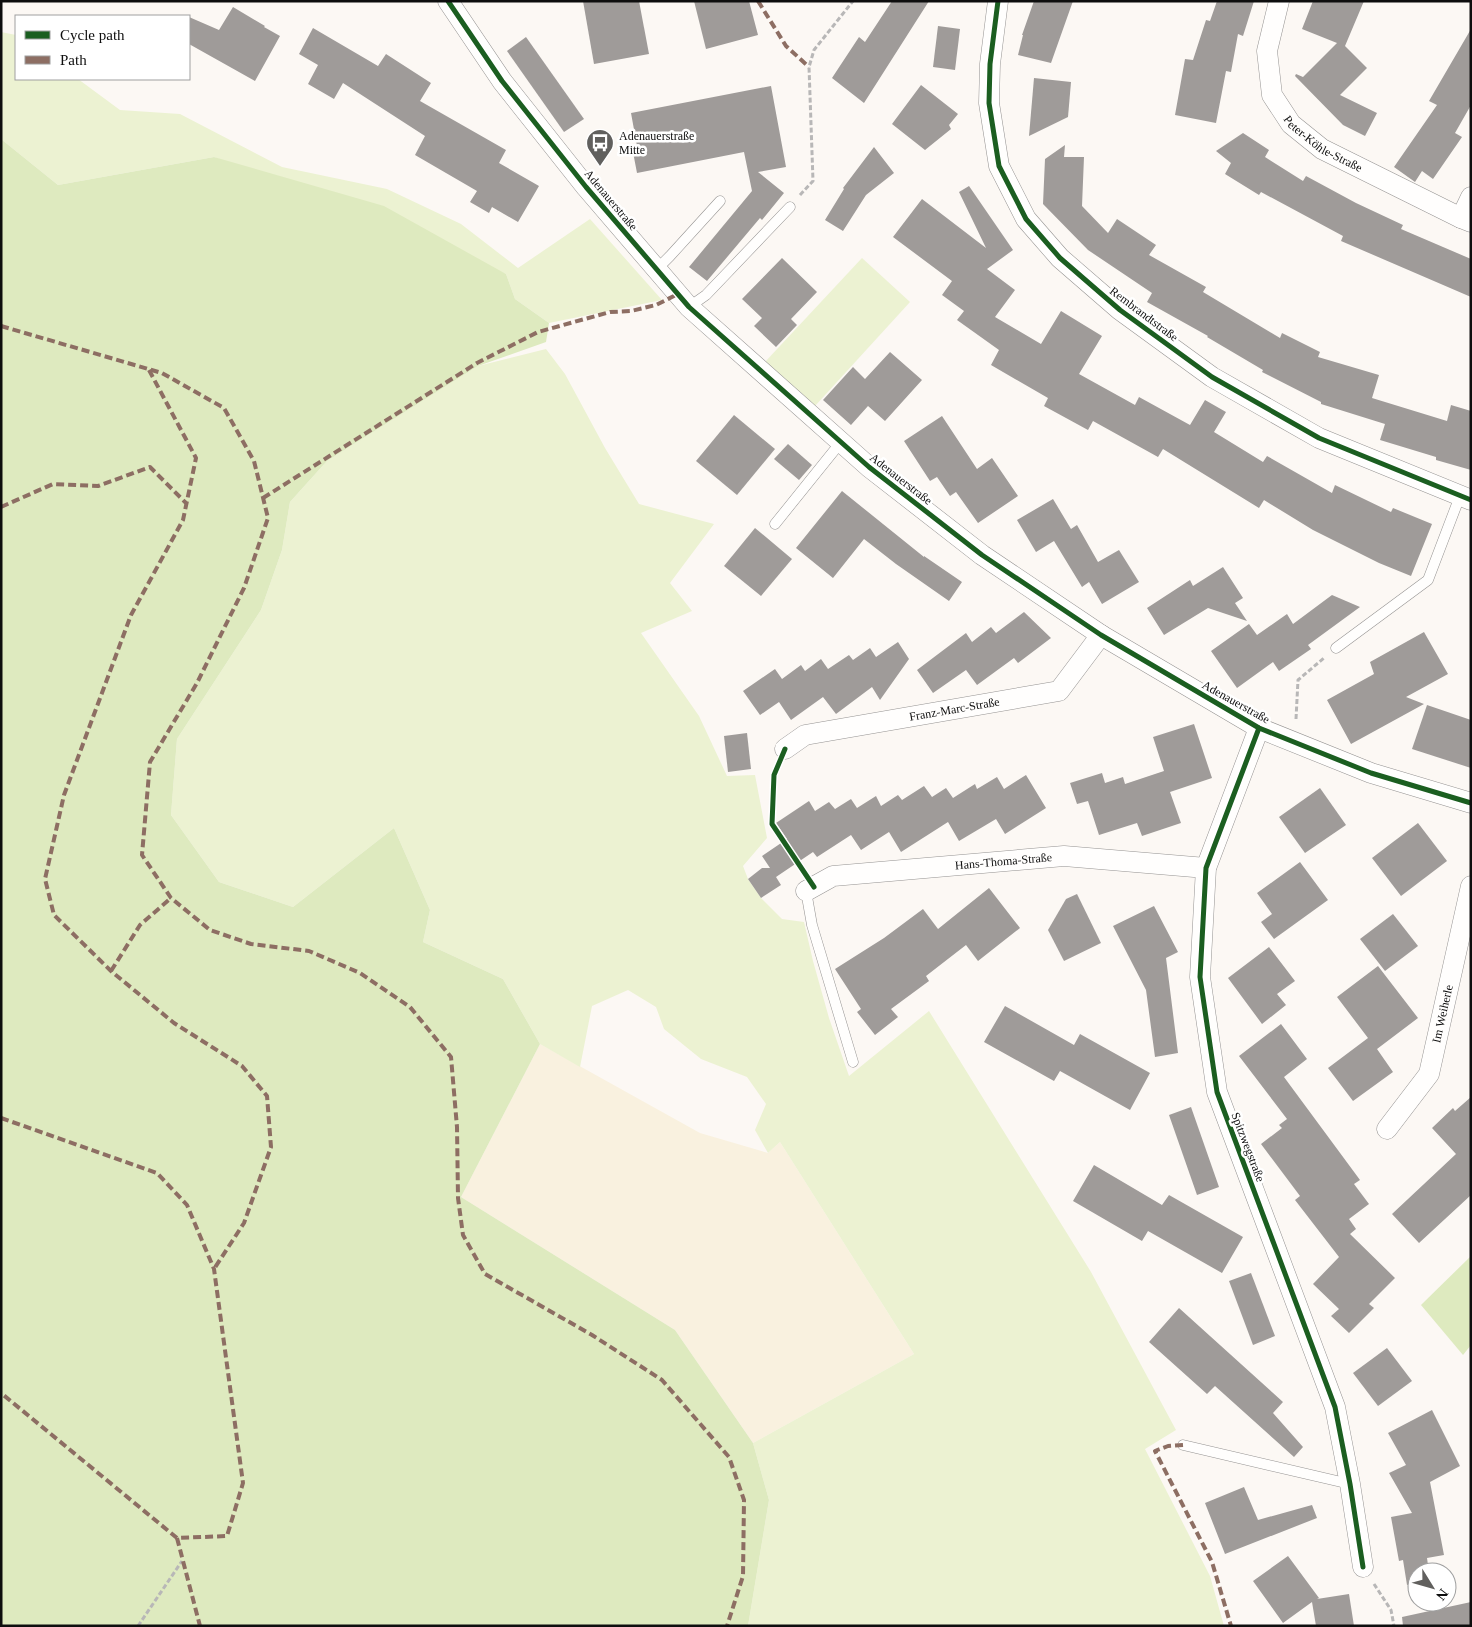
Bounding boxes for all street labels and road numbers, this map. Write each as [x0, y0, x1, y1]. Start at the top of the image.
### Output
street label: Peter-Köhle-Straße [1280, 113, 1365, 175]
street label: Adenauerstraße [581, 167, 641, 233]
street label: Rembrandtstraße [1107, 284, 1181, 344]
street label: Adenauerstraße [867, 450, 935, 508]
street label: Adenauerstraße [1200, 678, 1272, 726]
street label: Franz-Marc-Straße [908, 694, 1001, 724]
street label: Hans-Thoma-Straße [954, 850, 1053, 872]
street label: Im Weiherle [1429, 983, 1456, 1044]
street label: Spitzwegstraße [1228, 1110, 1268, 1184]

